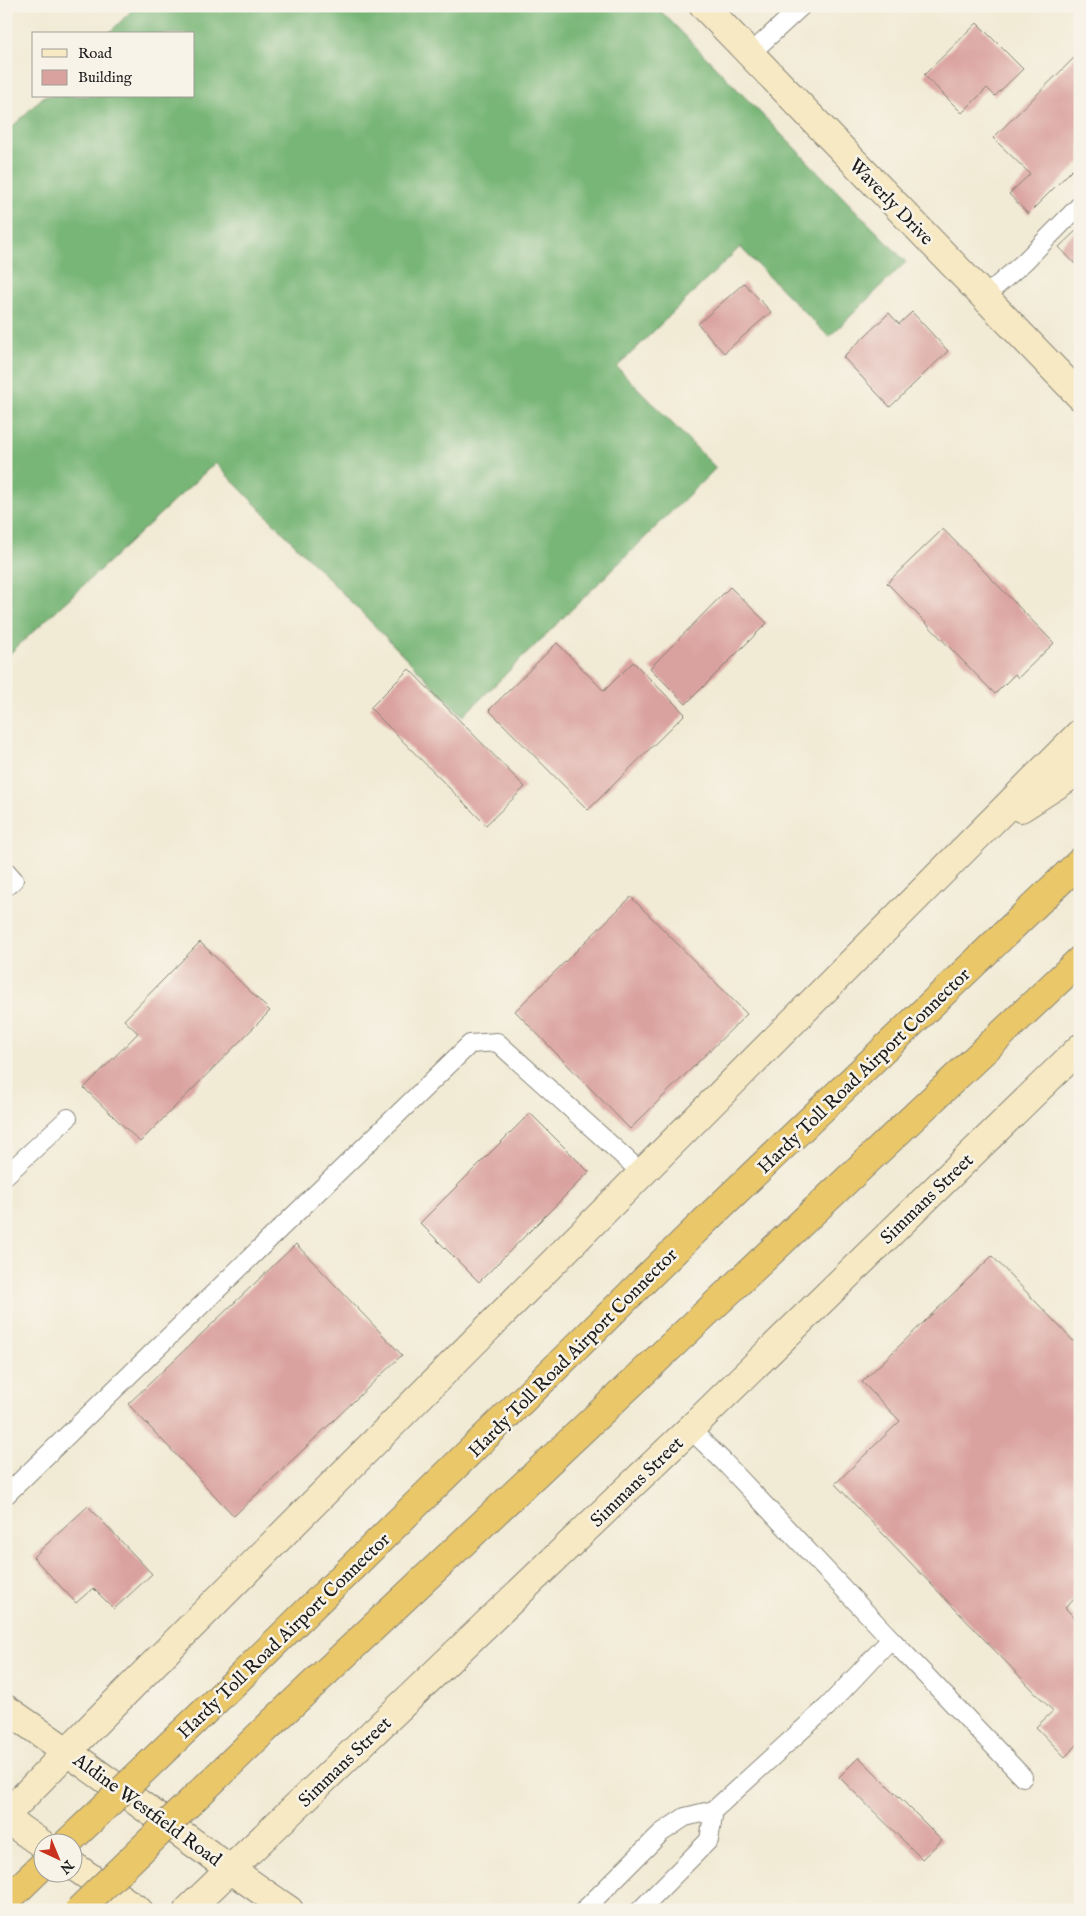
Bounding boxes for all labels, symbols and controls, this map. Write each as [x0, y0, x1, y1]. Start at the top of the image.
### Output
legend [32, 32, 195, 98]
text: Road [78, 44, 113, 63]
text: Building [78, 68, 133, 87]
street label: Waverly Drive [843, 154, 938, 251]
street label: Hardy Toll Road Airport Connector [753, 963, 976, 1180]
street label: Simmans Street [876, 1149, 979, 1250]
street label: Hardy Toll Road Airport Connector [464, 1244, 683, 1463]
street label: Simmans Street [586, 1432, 689, 1533]
street label: Hardy Toll Road Airport Connector [173, 1528, 396, 1745]
street label: Simmans Street [294, 1712, 397, 1813]
street label: Aldine Westfield Road [67, 1748, 226, 1873]
north arrow [32, 1834, 82, 1884]
text: N [56, 1855, 78, 1877]

